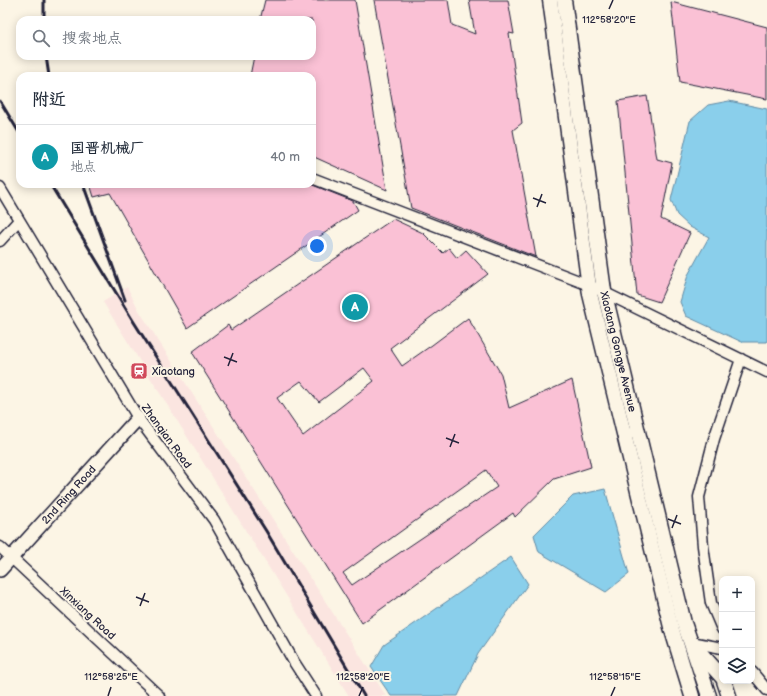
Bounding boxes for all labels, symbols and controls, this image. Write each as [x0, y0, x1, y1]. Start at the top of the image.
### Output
text: 112°58'20"E [582, 14, 636, 26]
search box [16, 16, 316, 60]
icon: search [30, 27, 52, 49]
text: 搜索地点 [62, 29, 122, 48]
text: 附近 [32, 90, 66, 110]
text: 国晋机械厂 [70, 139, 145, 158]
text: A [41, 149, 49, 165]
text: 40 m [270, 149, 300, 165]
text: 地点 [70, 159, 96, 175]
your location [307, 236, 327, 256]
street label: Xiaotang Gongye Avenue [597, 289, 639, 414]
pin: A [342, 292, 368, 322]
station icon: Xiaotang [129, 361, 149, 381]
place label: Xiaotang [151, 365, 195, 378]
street label: Zhanqian Road [138, 401, 194, 471]
street label: 2nd Ring Road [39, 463, 99, 527]
map controls [719, 576, 755, 684]
button: + [719, 576, 755, 612]
street label: Xinxiang Road [57, 584, 118, 642]
button: − [719, 612, 755, 648]
button: layers [719, 648, 755, 684]
text: 112°58'25"E [84, 671, 138, 683]
text: 112°58'20"E [336, 671, 390, 683]
text: 112°58'15"E [589, 671, 641, 683]

